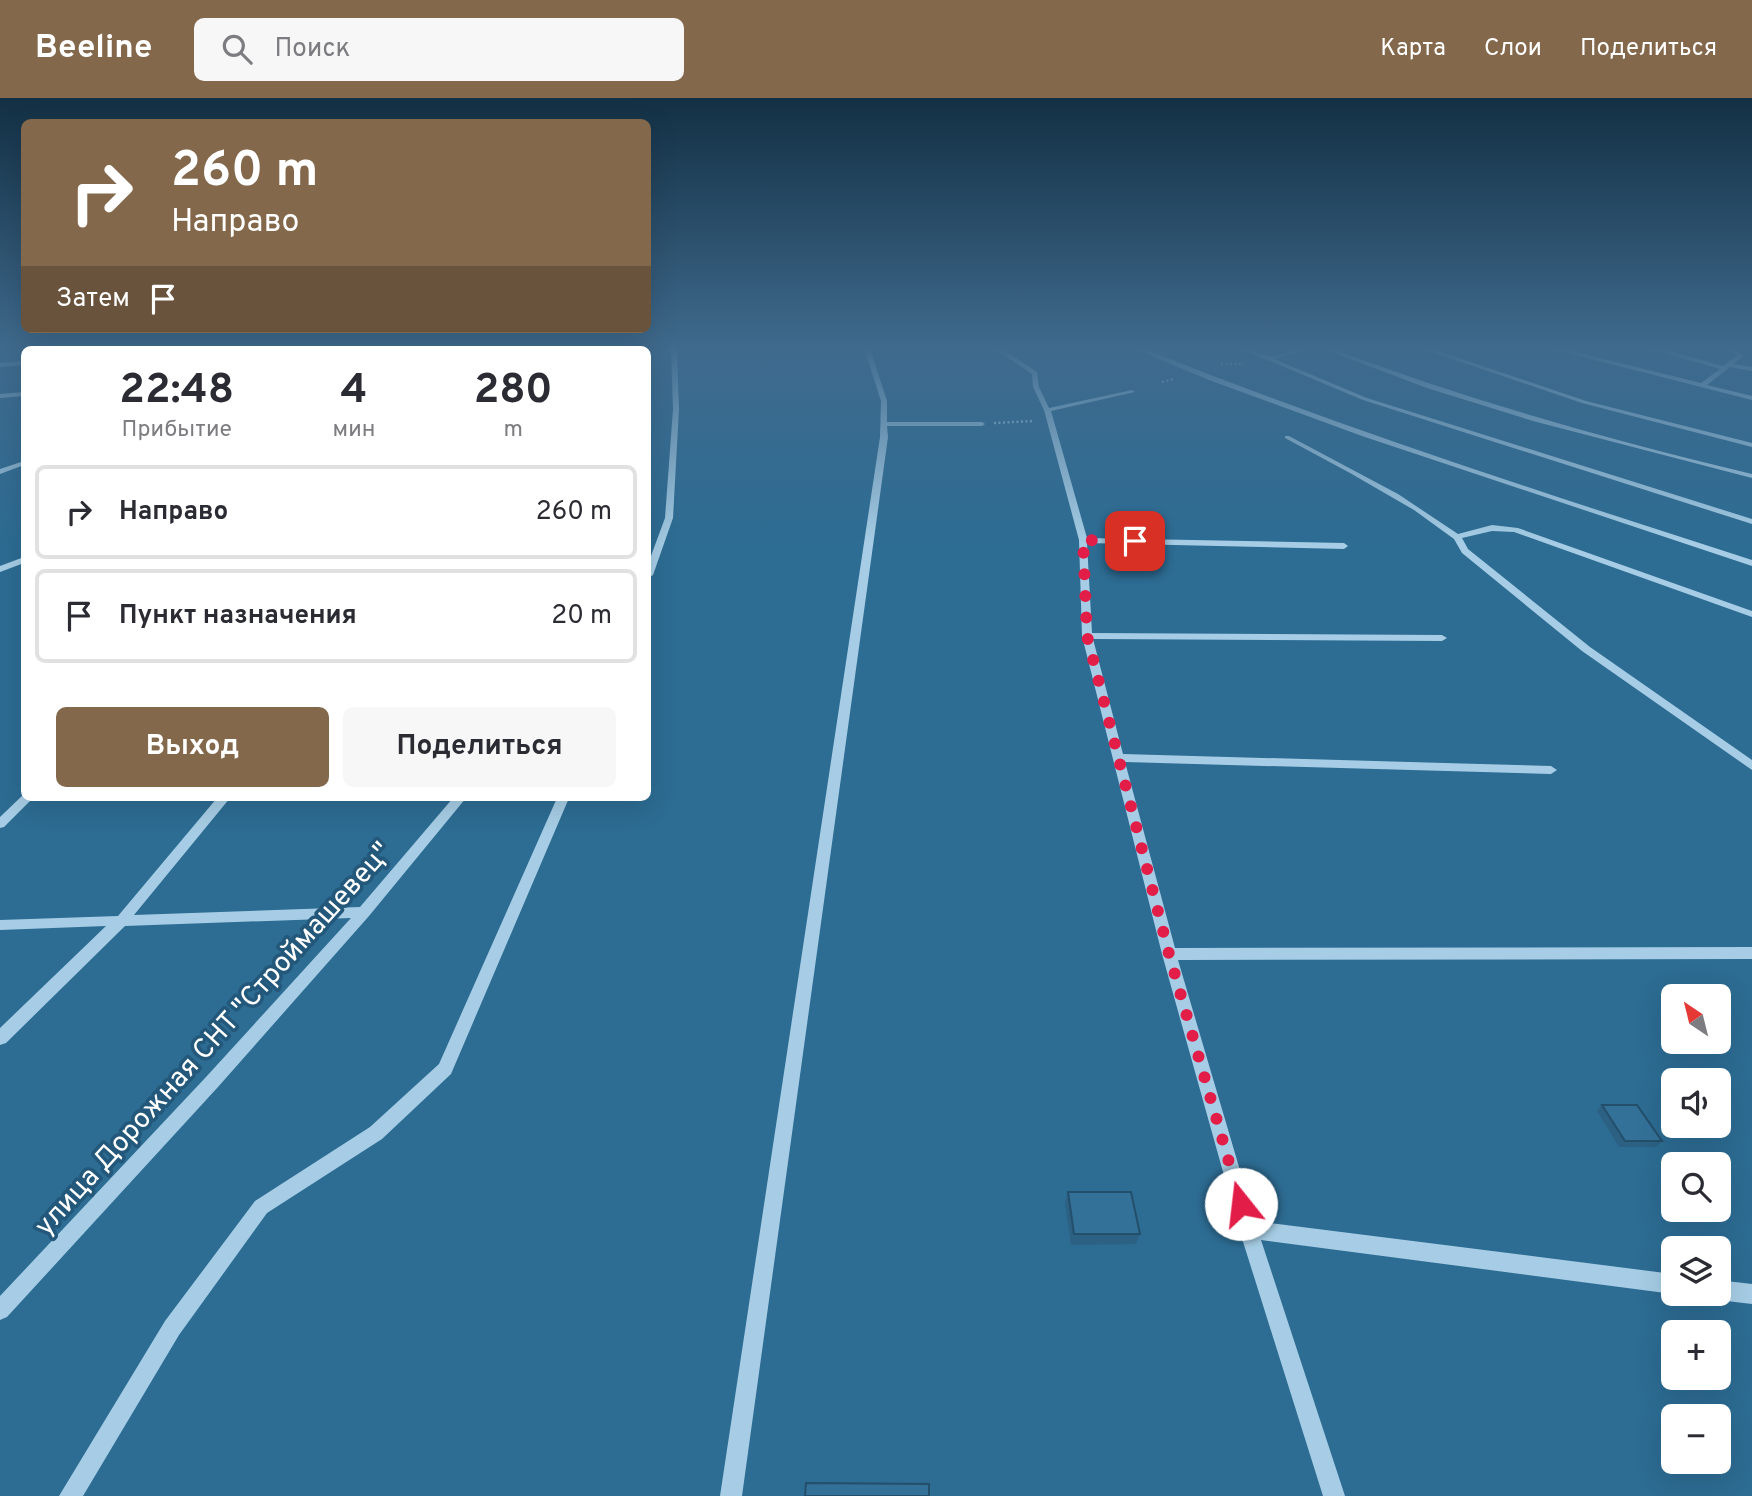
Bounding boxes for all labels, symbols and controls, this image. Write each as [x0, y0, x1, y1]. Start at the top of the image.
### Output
search box [194, 18, 684, 81]
text: Beeline [35, 28, 152, 70]
icon: search [218, 30, 256, 68]
text: Поиск [274, 33, 350, 66]
text: Карта [1380, 34, 1446, 64]
text: Слои [1484, 34, 1542, 64]
text: Поделиться [1580, 34, 1717, 64]
text: 260 m [171, 142, 318, 204]
icon: right [56, 147, 147, 238]
text: Направо [171, 203, 299, 243]
icon: arrive [144, 280, 182, 318]
text: Затем [56, 283, 130, 316]
text: 22:48 [119, 365, 234, 418]
text: 4 [340, 365, 367, 418]
text: 280 [474, 365, 553, 418]
text: Прибытие [122, 416, 232, 445]
text: мин [332, 416, 375, 445]
text: m [503, 416, 523, 445]
icon: right [60, 493, 98, 531]
text: Направо [119, 496, 228, 529]
text: 260 m [536, 496, 612, 529]
pin [1105, 511, 1165, 571]
icon: arrive [1116, 522, 1154, 560]
icon: arrive [60, 597, 98, 635]
text: Пункт назначения [119, 600, 357, 633]
text: 20 m [551, 600, 612, 633]
button: Выход [56, 707, 329, 787]
button: Поделиться [343, 707, 616, 787]
street label: улица Дорожная СНТ "Строймашевец" [28, 836, 401, 1244]
north arrow [1661, 984, 1731, 1054]
map controls [1661, 984, 1731, 1474]
button: sound [1661, 1068, 1731, 1138]
button: search [1661, 1152, 1731, 1222]
position arrow [1204, 1167, 1278, 1241]
button: layers [1661, 1236, 1731, 1306]
button: + [1661, 1320, 1731, 1390]
button: − [1661, 1404, 1731, 1474]

